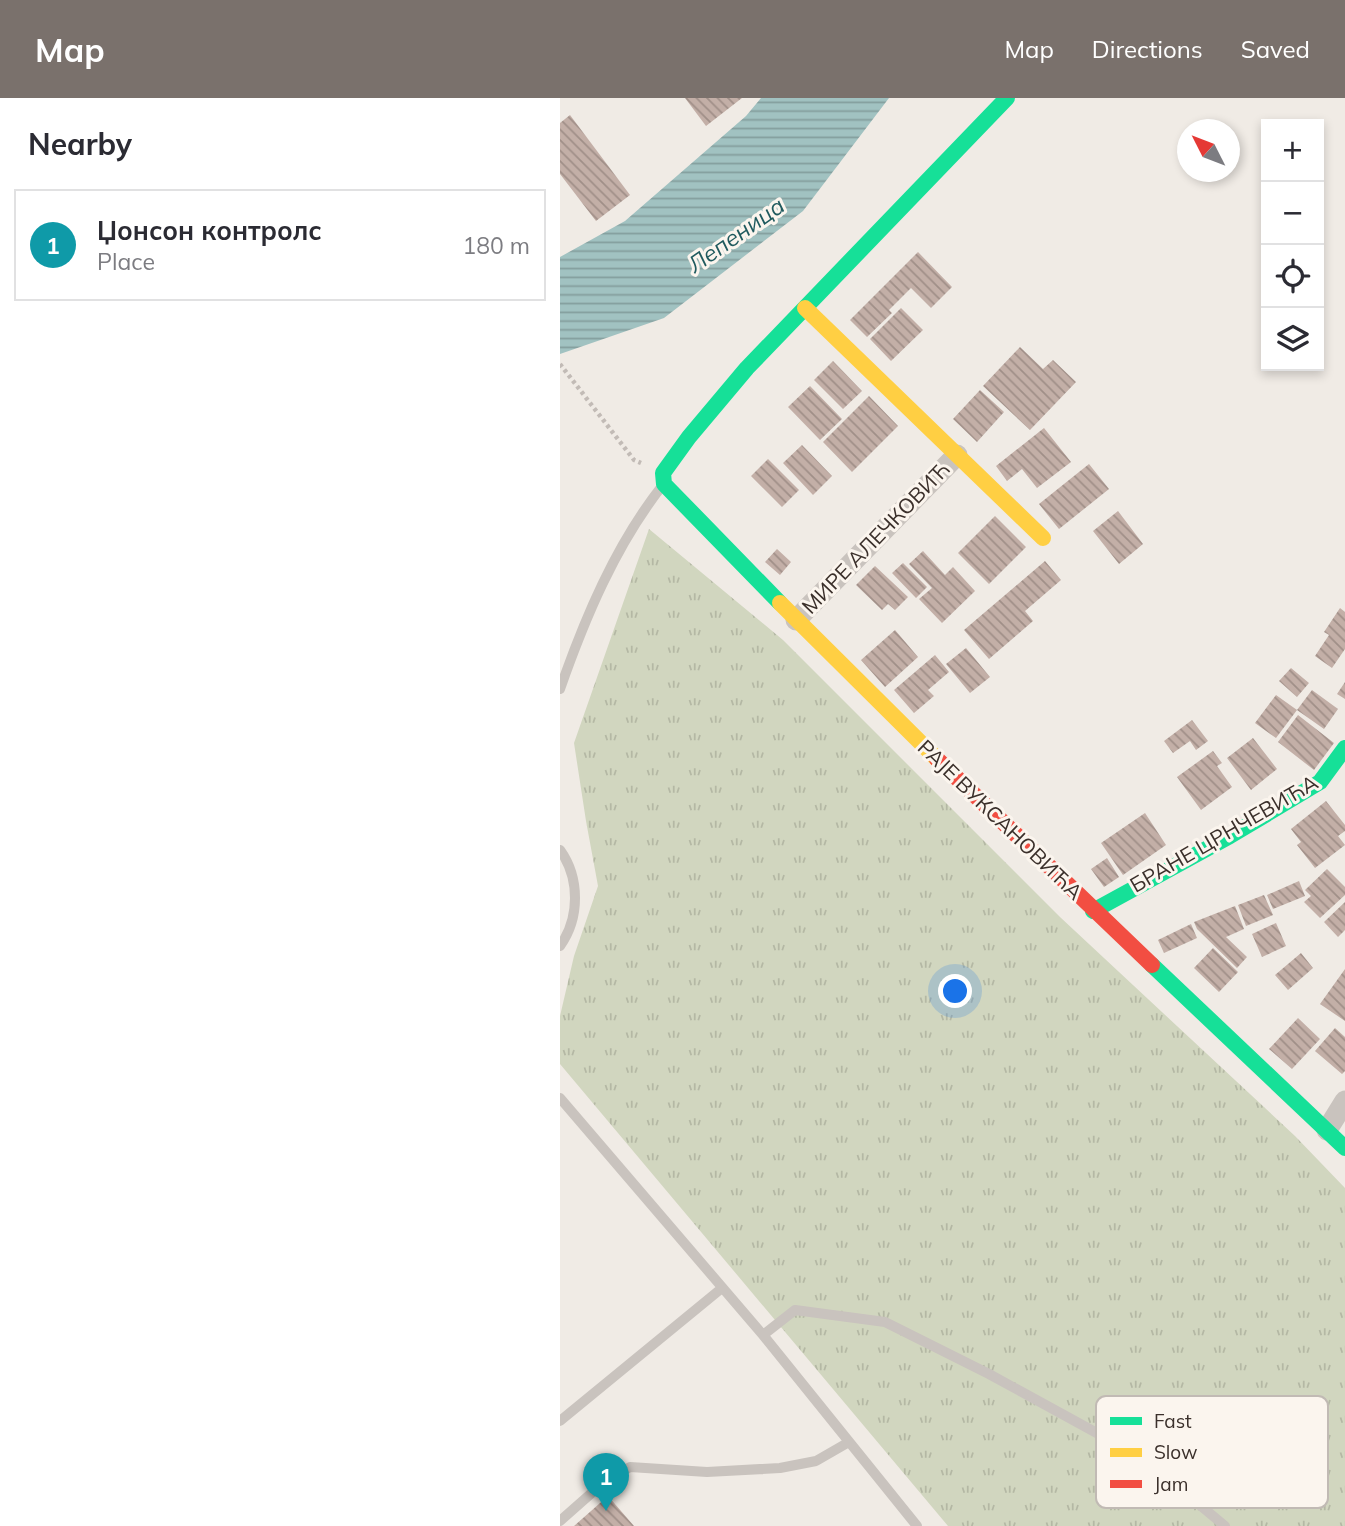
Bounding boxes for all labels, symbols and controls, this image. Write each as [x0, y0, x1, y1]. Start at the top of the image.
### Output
text: Map [35, 29, 105, 70]
text: Map [1004, 34, 1054, 64]
text: Directions [1092, 34, 1203, 64]
text: Saved [1241, 34, 1310, 64]
north arrow [1177, 119, 1240, 182]
map controls [1261, 119, 1324, 371]
button: + [1261, 119, 1324, 182]
text: Nearby [28, 125, 132, 163]
button: − [1261, 182, 1324, 245]
water label: Лепеница [681, 191, 790, 279]
text: Џонсон контролс [97, 214, 322, 247]
text: 1 [46, 231, 60, 260]
text: 180 m [462, 231, 530, 260]
button: locate [1261, 245, 1324, 308]
text: Place [97, 247, 155, 276]
button: layers [1261, 308, 1324, 371]
street label: МИРЕ АЛЕЧКОВИЋ [796, 456, 955, 619]
street label: РАЈЕ ВУКСАНОВИЋА [913, 734, 1089, 905]
street label: БРАНЕ ЦРНЧЕВИЋА [1125, 768, 1323, 898]
your location [938, 974, 972, 1008]
legend [1096, 1396, 1328, 1508]
text: Fast [1154, 1409, 1192, 1433]
text: Slow [1154, 1440, 1198, 1464]
pin: 1 [583, 1453, 629, 1511]
text: Jam [1154, 1472, 1188, 1496]

